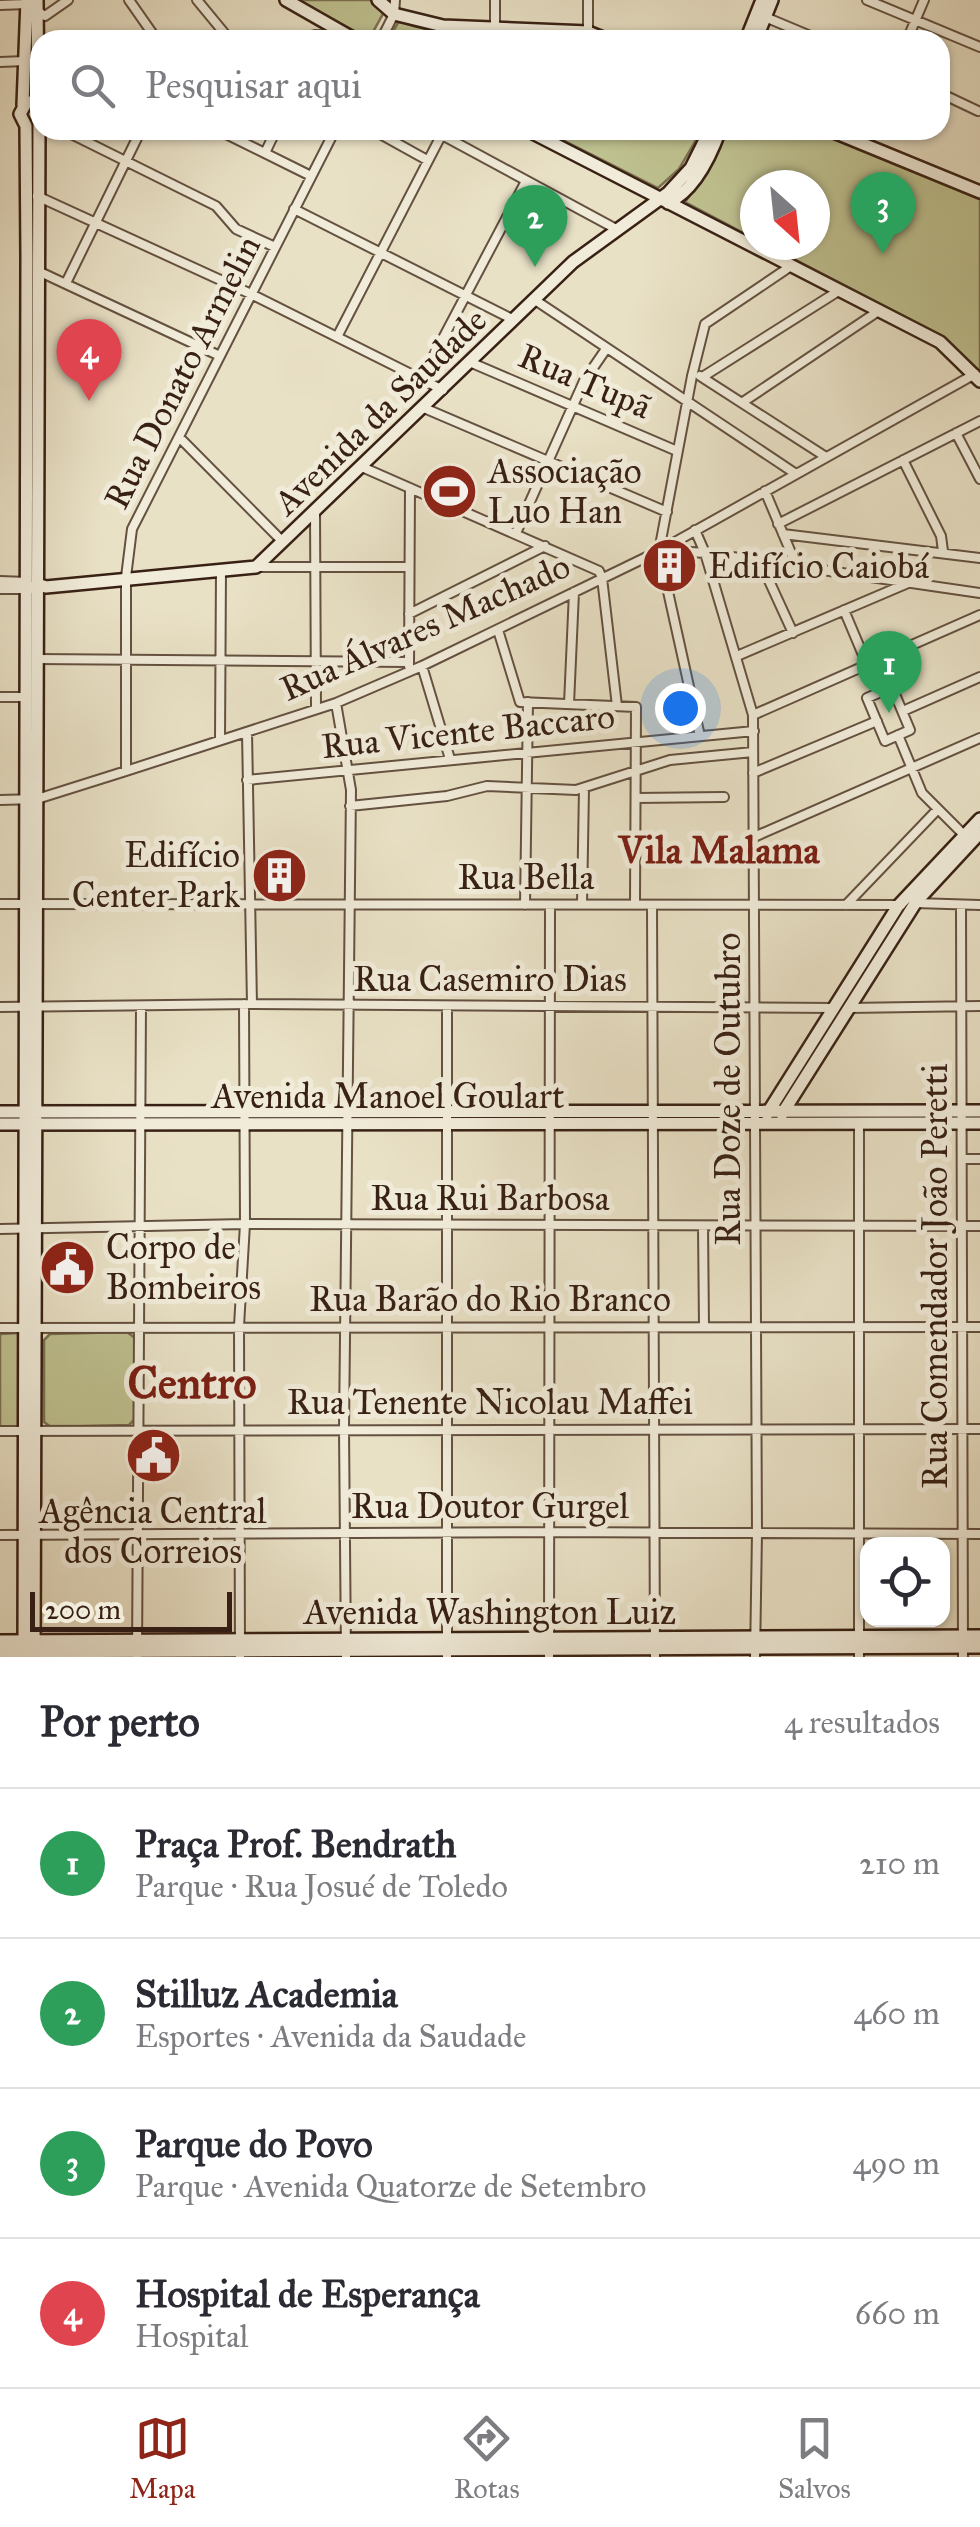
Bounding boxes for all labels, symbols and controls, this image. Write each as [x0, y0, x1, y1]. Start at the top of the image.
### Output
search box [30, 30, 950, 140]
icon: search [65, 58, 120, 113]
text: Pesquisar aqui [145, 62, 362, 108]
north arrow [740, 170, 830, 260]
pin: 3 [850, 172, 916, 254]
pin: 2 [502, 184, 568, 267]
street label: Rua Donato Armelin [95, 228, 270, 516]
street label: Avenida da Saudade [263, 299, 496, 525]
pin: 4 [56, 318, 122, 401]
street label: Rua Tupã [512, 334, 658, 429]
place label: Associação Luo Han [486, 450, 642, 533]
sports icon: Associação Luo Han [419, 461, 479, 521]
building icon: Edifício Caiobá [639, 536, 699, 596]
street label: Rua Álvares Machado [273, 543, 577, 711]
place label: Edifício Caiobá [708, 545, 929, 588]
pin: 1 [856, 630, 922, 713]
your location [655, 683, 706, 734]
street label: Rua Vicente Baccaro [319, 695, 617, 768]
district label: Vila Malama [618, 827, 820, 873]
place label: Edifício Center Park [72, 834, 241, 917]
building icon: Edifício Center Park [249, 845, 309, 905]
street label: Rua Bella [458, 856, 595, 899]
street label: Rua Doze de Outubro [707, 933, 750, 1245]
street label: Rua Casemiro Dias [353, 958, 627, 1001]
street label: Rua Comendador João Peretti [914, 1063, 957, 1489]
street label: Avenida Manoel Goulart [210, 1075, 564, 1118]
street label: Rua Rui Barbosa [371, 1177, 610, 1220]
place label: Corpo de Bombeiros [106, 1226, 261, 1309]
public building icon: Corpo de Bombeiros [37, 1237, 97, 1297]
street label: Rua Barão do Rio Branco [309, 1278, 671, 1321]
district label: Centro [127, 1355, 257, 1410]
street label: Rua Tenente Nicolau Maffei [287, 1381, 693, 1424]
public building icon: Agência Central dos Correios [123, 1425, 183, 1485]
street label: Rua Doutor Gurgel [351, 1485, 630, 1528]
place label: Agência Central dos Correios [37, 1490, 267, 1573]
map controls [860, 1537, 950, 1627]
button: locate [860, 1537, 950, 1627]
scale bar [30, 1587, 232, 1632]
street label: Avenida Washington Luiz [302, 1591, 676, 1634]
text: 200 m [45, 1592, 121, 1627]
text: Por perto [40, 1696, 200, 1748]
text: 4 resultados [784, 1703, 940, 1742]
text: Praça Prof. Bendrath [135, 1821, 456, 1867]
text: 1 [66, 1844, 79, 1883]
text: 210 m [859, 1844, 940, 1883]
text: Parque · Rua Josué de Toledo [135, 1867, 508, 1906]
text: Stilluz Academia [135, 1971, 398, 2017]
text: 2 [65, 1994, 80, 2033]
text: 460 m [853, 1994, 940, 2033]
text: Esportes · Avenida da Saudade [135, 2017, 526, 2056]
text: Parque do Povo [135, 2121, 373, 2167]
text: 3 [66, 2144, 79, 2183]
text: 490 m [853, 2144, 940, 2183]
text: Parque · Avenida Quatorze de Setembro [135, 2167, 646, 2206]
text: Hospital de Esperança [135, 2271, 480, 2317]
text: 4 [64, 2294, 81, 2333]
text: 660 m [855, 2294, 940, 2333]
text: Hospital [135, 2317, 248, 2356]
tab: Mapa [129, 2411, 196, 2506]
tab: Rotas [454, 2411, 520, 2506]
tab: Salvos [778, 2411, 851, 2506]

